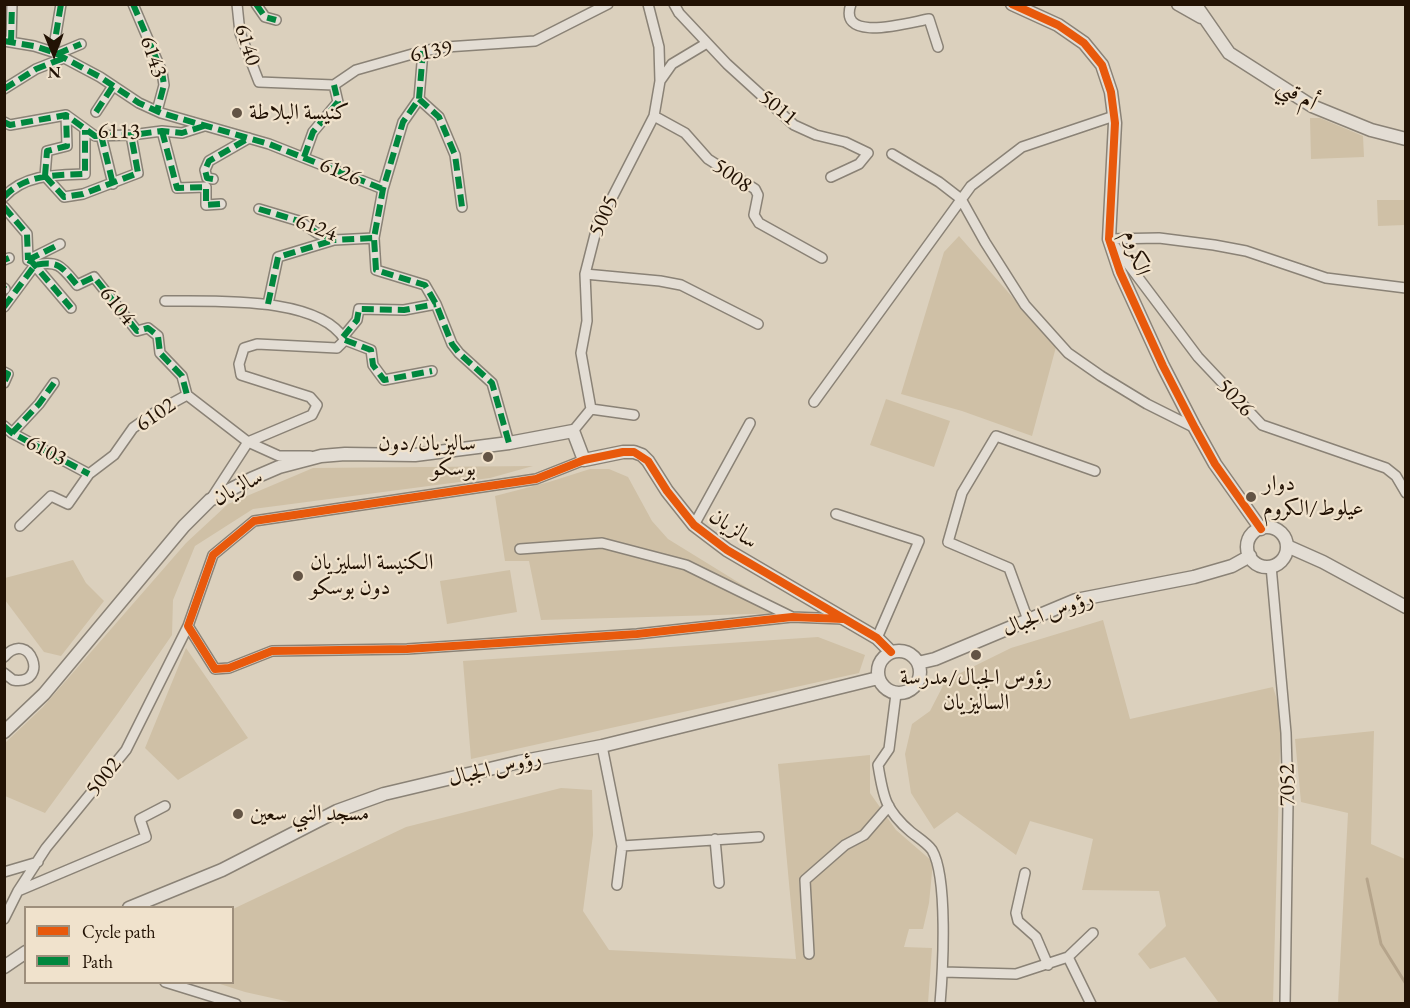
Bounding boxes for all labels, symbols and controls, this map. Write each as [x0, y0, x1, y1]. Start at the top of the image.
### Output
street label: 6140 [228, 21, 266, 69]
north arrow [24, 24, 84, 84]
street label: 6143 [134, 33, 172, 81]
street label: 6139 [408, 35, 454, 69]
text: N [48, 62, 61, 83]
street label: أم قبي [1272, 73, 1322, 117]
street label: 5011 [753, 84, 803, 132]
place label: كنيسة البلاطة [249, 100, 349, 126]
marker: كنيسة البلاطة [230, 106, 244, 120]
street label: 6113 [98, 118, 140, 146]
street label: 6126 [315, 152, 365, 192]
street label: 5008 [707, 153, 757, 199]
street label: 5005 [583, 191, 625, 241]
street label: 6124 [292, 208, 340, 248]
street label: الكروم [1117, 227, 1155, 279]
street label: 6104 [93, 281, 141, 331]
street label: 5026 [1211, 374, 1259, 422]
street label: 6102 [131, 392, 181, 438]
street label: 6103 [21, 429, 71, 473]
place label: ساليزيان/دون بوسكو [378, 431, 476, 482]
marker: ساليزيان/دون بوسكو [481, 450, 495, 464]
street label: سالزيان [208, 464, 268, 512]
place label: دوار عيلوط/الكروم [1263, 471, 1364, 522]
marker: دوار عيلوط/الكروم [1244, 490, 1258, 504]
street label: سالزيان [704, 503, 762, 555]
place label: الكنيسة السليزيان دون بوسكو [310, 550, 434, 602]
marker: الكنيسة السليزيان دون بوسكو [291, 569, 305, 583]
street label: رؤوس الجبال [999, 585, 1097, 643]
marker: رؤوس الجبال/مدرسة الساليزيان [969, 648, 983, 662]
place label: رؤوس الجبال/مدرسة الساليزيان [900, 665, 1052, 716]
street label: رؤوس الجبال [446, 745, 544, 793]
street label: 5002 [80, 752, 128, 802]
street label: 7052 [1274, 764, 1302, 806]
place label: مسجد النبي سعين [250, 801, 369, 827]
marker: مسجد النبي سعين [231, 807, 245, 821]
legend [24, 906, 234, 984]
text: Cycle path [82, 920, 156, 943]
text: Path [82, 950, 113, 973]

